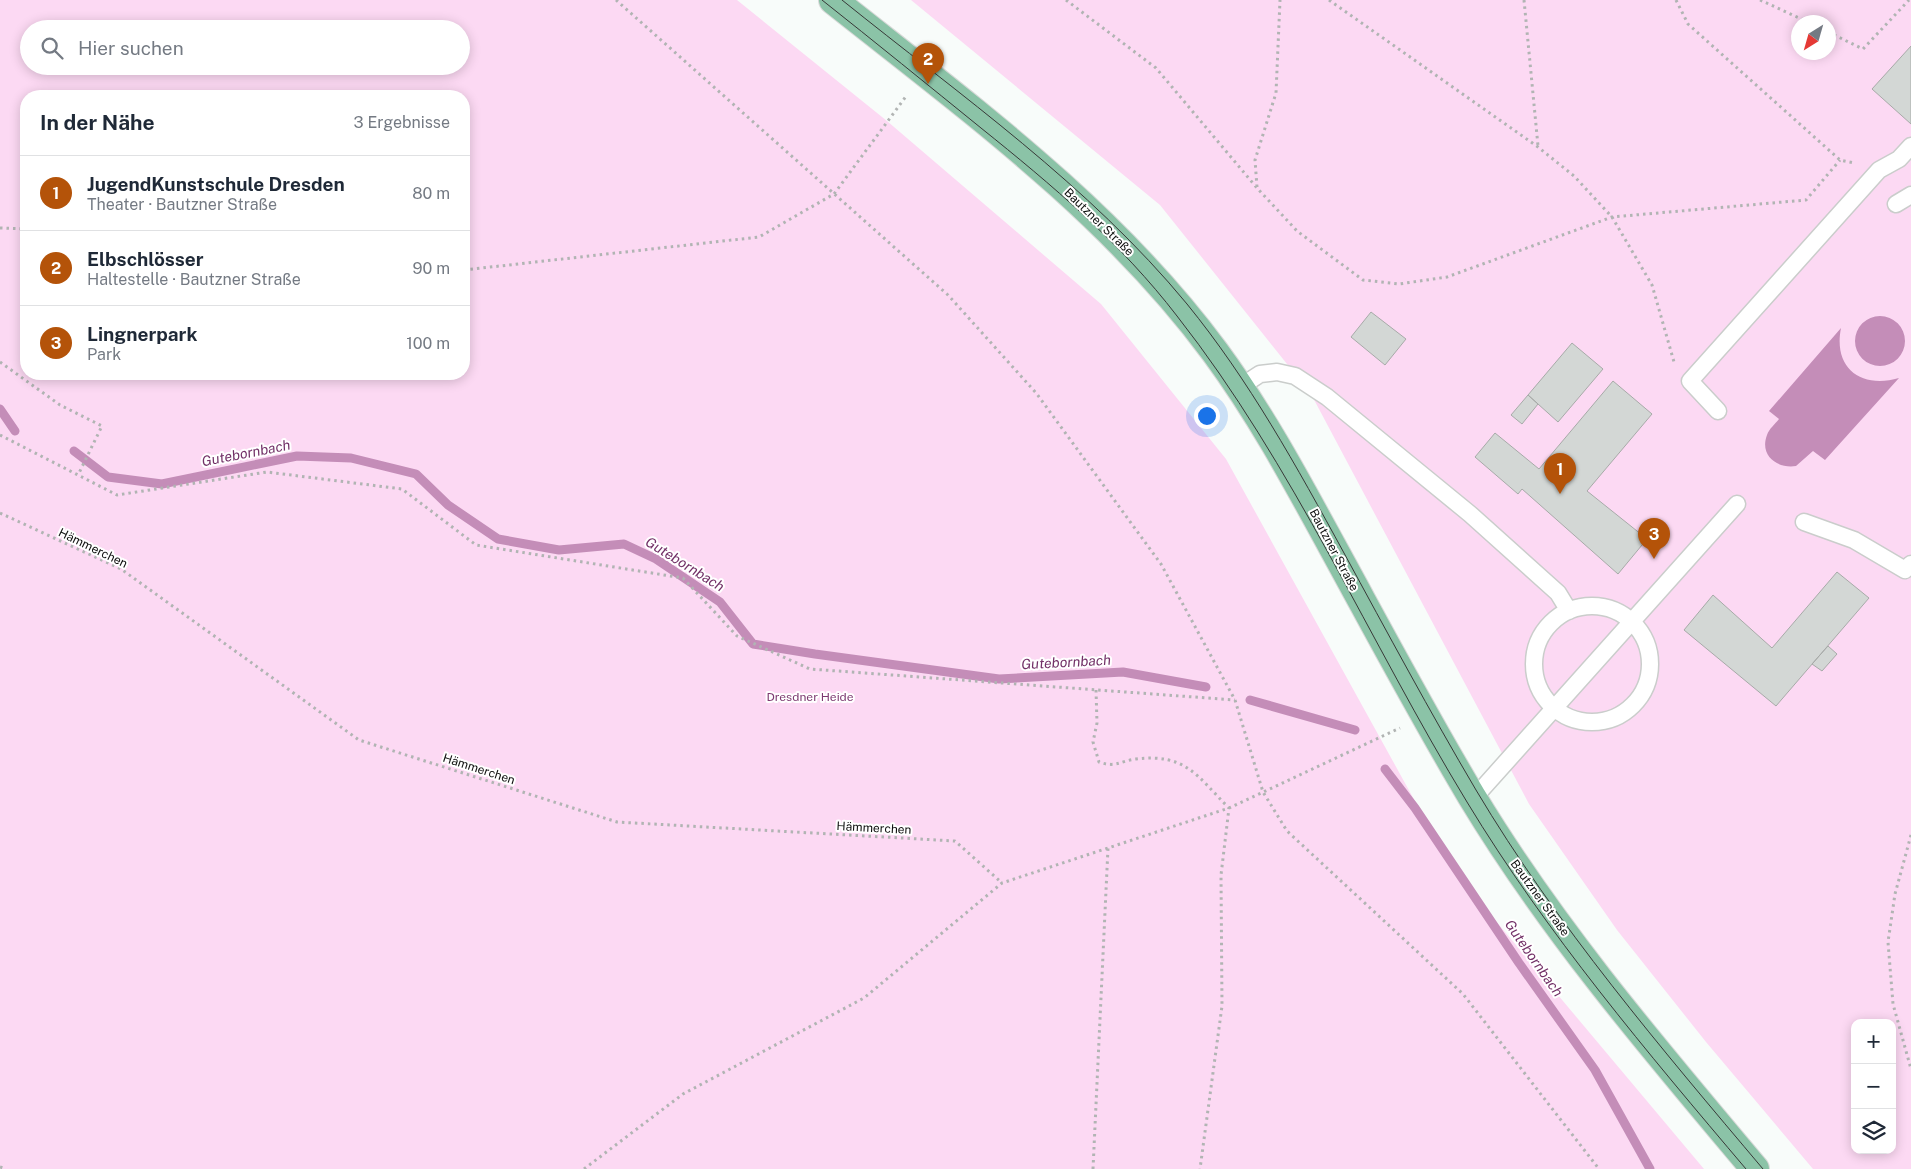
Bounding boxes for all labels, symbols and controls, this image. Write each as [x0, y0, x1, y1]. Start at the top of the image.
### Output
north arrow [1791, 15, 1836, 60]
search box [20, 20, 470, 75]
icon: search [38, 34, 66, 62]
text: Hier suchen [78, 37, 184, 59]
pin: 2 [912, 43, 944, 84]
text: In der Nähe [40, 110, 155, 135]
text: 3 Ergebnisse [354, 113, 450, 132]
text: JugendKunstschule Dresden [87, 173, 345, 195]
text: 1 [53, 184, 59, 203]
text: 80 m [412, 184, 450, 203]
street label: Bautzner Straße [1061, 185, 1137, 259]
text: Theater · Bautzner Straße [87, 195, 277, 214]
text: Elbschlösser [87, 248, 204, 270]
text: 2 [51, 259, 61, 278]
text: 90 m [413, 259, 450, 278]
text: Haltestelle · Bautzner Straße [87, 270, 301, 289]
text: Lingnerpark [87, 323, 197, 345]
text: 3 [51, 334, 61, 353]
text: 100 m [406, 334, 450, 353]
text: Park [87, 345, 121, 364]
your location [1194, 403, 1220, 429]
water label: Gutebornbach [200, 437, 292, 469]
pin: 1 [1544, 453, 1576, 494]
street label: Bautzner Straße [1306, 507, 1362, 594]
pin: 3 [1638, 518, 1670, 559]
street label: Hämmerchen [56, 525, 130, 571]
water label: Gutebornbach [643, 533, 727, 595]
water label: Gutebornbach [1021, 652, 1111, 672]
park label: Dresdner Heide [766, 690, 854, 704]
street label: Hämmerchen [441, 751, 517, 787]
street label: Hämmerchen [836, 819, 912, 837]
street label: Bautzner Straße [1508, 857, 1572, 939]
water label: Gutebornbach [1502, 917, 1566, 999]
map controls [1851, 1019, 1896, 1154]
button: + [1851, 1019, 1896, 1064]
button: − [1851, 1064, 1896, 1109]
button: layers [1851, 1109, 1896, 1154]

